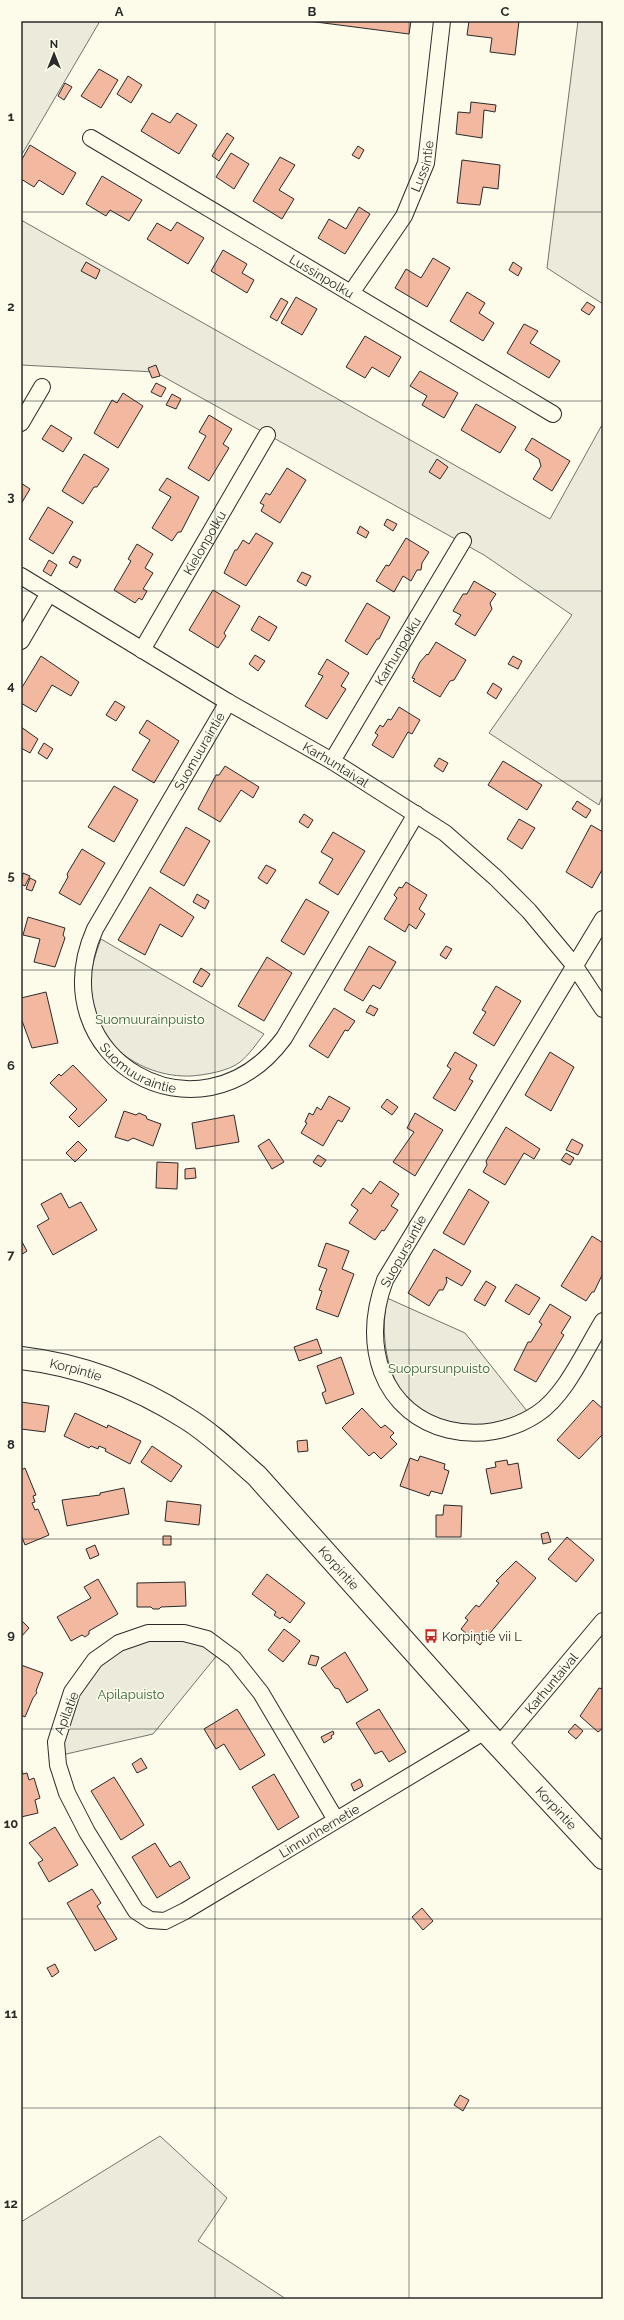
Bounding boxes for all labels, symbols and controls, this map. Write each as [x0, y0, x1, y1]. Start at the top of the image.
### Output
text: A [115, 4, 124, 19]
text: B [308, 4, 317, 19]
text: C [501, 4, 510, 19]
north arrow [34, 34, 74, 74]
text: N [50, 38, 58, 51]
text: 1 [8, 109, 15, 124]
street label: Lussintie [408, 139, 437, 194]
street label: Lussinpolku [287, 251, 357, 301]
text: 2 [7, 299, 15, 314]
text: 3 [7, 489, 15, 504]
street label: Kielonpolku [180, 508, 229, 578]
street label: Karhunpolku [372, 614, 424, 688]
text: 4 [7, 678, 15, 693]
street label: Suomuuraintie [171, 709, 228, 793]
street label: Karhuntaival [300, 739, 372, 791]
text: 5 [7, 868, 15, 883]
park label: Suomuurainpuisto [95, 1012, 205, 1027]
street label: Suomuuraintie [97, 1040, 178, 1096]
text: 6 [7, 1058, 15, 1073]
street label: Suopursuntie [377, 1212, 430, 1290]
text: 7 [7, 1247, 15, 1262]
street label: Korpintie [48, 1356, 104, 1384]
park label: Suopursunpuisto [388, 1361, 490, 1376]
text: 8 [7, 1437, 15, 1452]
street label: Korpintie [315, 1543, 362, 1593]
text: 9 [7, 1627, 15, 1642]
bus stop icon: Korpintie vii L [423, 1628, 439, 1644]
place label: Korpintie vii L [442, 1629, 522, 1644]
street label: Karhuntaival [522, 1650, 581, 1717]
park label: Apilapuisto [97, 1687, 165, 1702]
street label: Apilatie [51, 1689, 82, 1737]
street label: Korpintie [532, 1784, 580, 1833]
street label: Linnunhernetie [277, 1801, 362, 1861]
text: 10 [4, 1816, 18, 1831]
text: 11 [5, 2006, 18, 2021]
text: 12 [4, 2196, 18, 2211]

